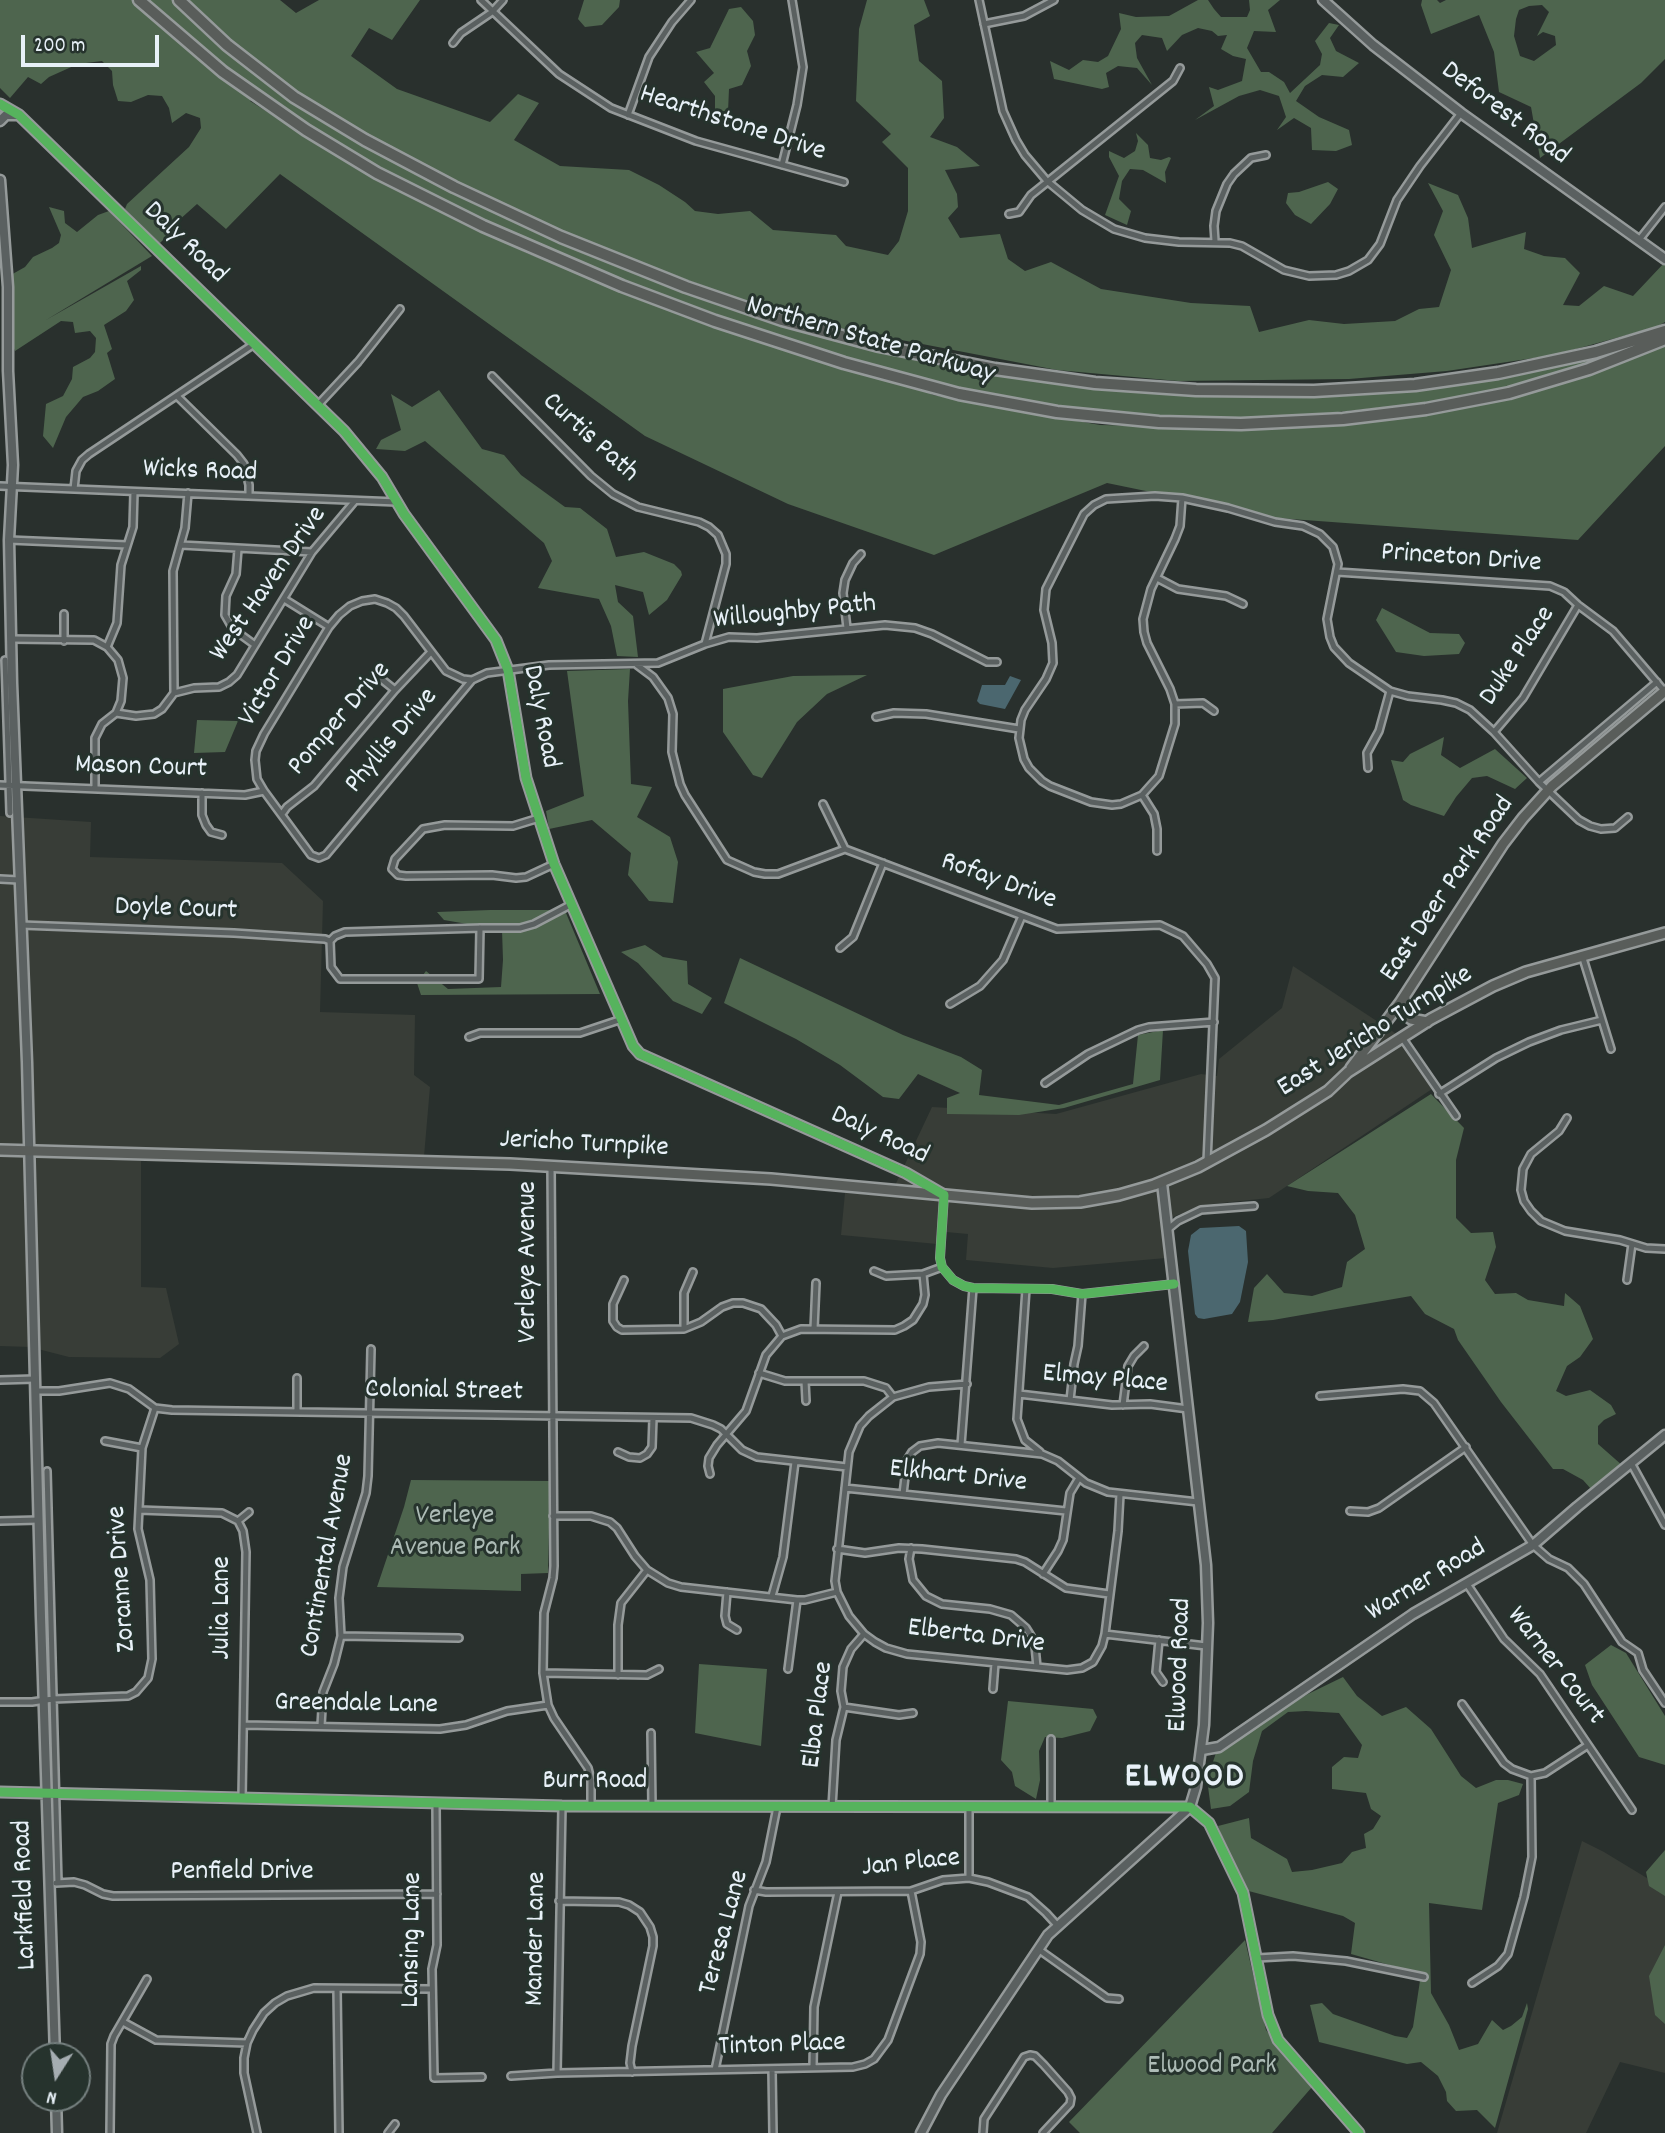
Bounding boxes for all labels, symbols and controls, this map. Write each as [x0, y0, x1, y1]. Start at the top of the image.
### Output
scale bar [24, 21, 163, 65]
text: 200 m [34, 32, 85, 62]
street label: Deforest Road [1433, 56, 1575, 174]
street label: Hearthstone Drive [635, 79, 829, 171]
street label: Daly Road [135, 196, 233, 292]
street label: Northern State Parkway [742, 290, 998, 394]
street label: Curtis Path [534, 387, 644, 491]
street label: Wicks Road [142, 454, 258, 492]
street label: West Haven Drive [204, 501, 336, 669]
street label: Princeton Drive [1380, 538, 1542, 582]
street label: Willoughby Path [712, 589, 878, 639]
street label: Duke Place [1474, 601, 1564, 713]
street label: Victor Drive [233, 610, 325, 734]
street label: Pomper Drive [282, 656, 400, 784]
street label: Daly Road [513, 663, 565, 771]
street label: Phyllis Drive [339, 682, 447, 802]
street label: Mason Court [74, 750, 208, 788]
street label: East Deer Park Road [1374, 791, 1524, 989]
street label: Rofay Drive [936, 847, 1060, 919]
street label: Doyle Court [114, 892, 238, 930]
street label: East Jericho Turnpike [1272, 959, 1480, 1107]
street label: Daly Road [825, 1100, 933, 1174]
street label: Jericho Turnpike [499, 1125, 669, 1167]
street label: Verleye Avenue [513, 1181, 547, 1343]
street label: Elmay Place [1041, 1359, 1169, 1403]
street label: Colonial Street [365, 1375, 523, 1411]
street label: Continental Avenue [295, 1452, 363, 1660]
street label: Elkhart Drive [888, 1454, 1028, 1502]
park label: Verleye Avenue Park [390, 1501, 520, 1567]
street label: Zoranne Drive [102, 1505, 146, 1653]
street label: Warner Road [1361, 1533, 1493, 1631]
street label: Julia Lane [207, 1556, 241, 1660]
street label: Elwood Road [1163, 1597, 1201, 1733]
street label: Warner Court [1497, 1601, 1611, 1733]
street label: Elberta Drive [905, 1613, 1047, 1663]
street label: Elba Place [797, 1660, 843, 1770]
street label: Greendale Lane [274, 1688, 438, 1724]
district label: ELWOOD [1125, 1759, 1245, 1801]
street label: Burr Road [543, 1766, 647, 1800]
street label: Larkfield Road [8, 1819, 46, 1971]
street label: Jan Place [860, 1843, 962, 1887]
street label: Penfield Drive [170, 1857, 314, 1891]
street label: Teresa Lane [693, 1867, 759, 1999]
street label: Mander Lane [520, 1871, 556, 2007]
street label: Lansing Lane [396, 1872, 432, 2008]
street label: Tinton Place [718, 2028, 846, 2066]
north arrow [21, 2042, 91, 2112]
park label: Elwood Park [1147, 2051, 1277, 2085]
text: N [45, 2082, 59, 2110]

